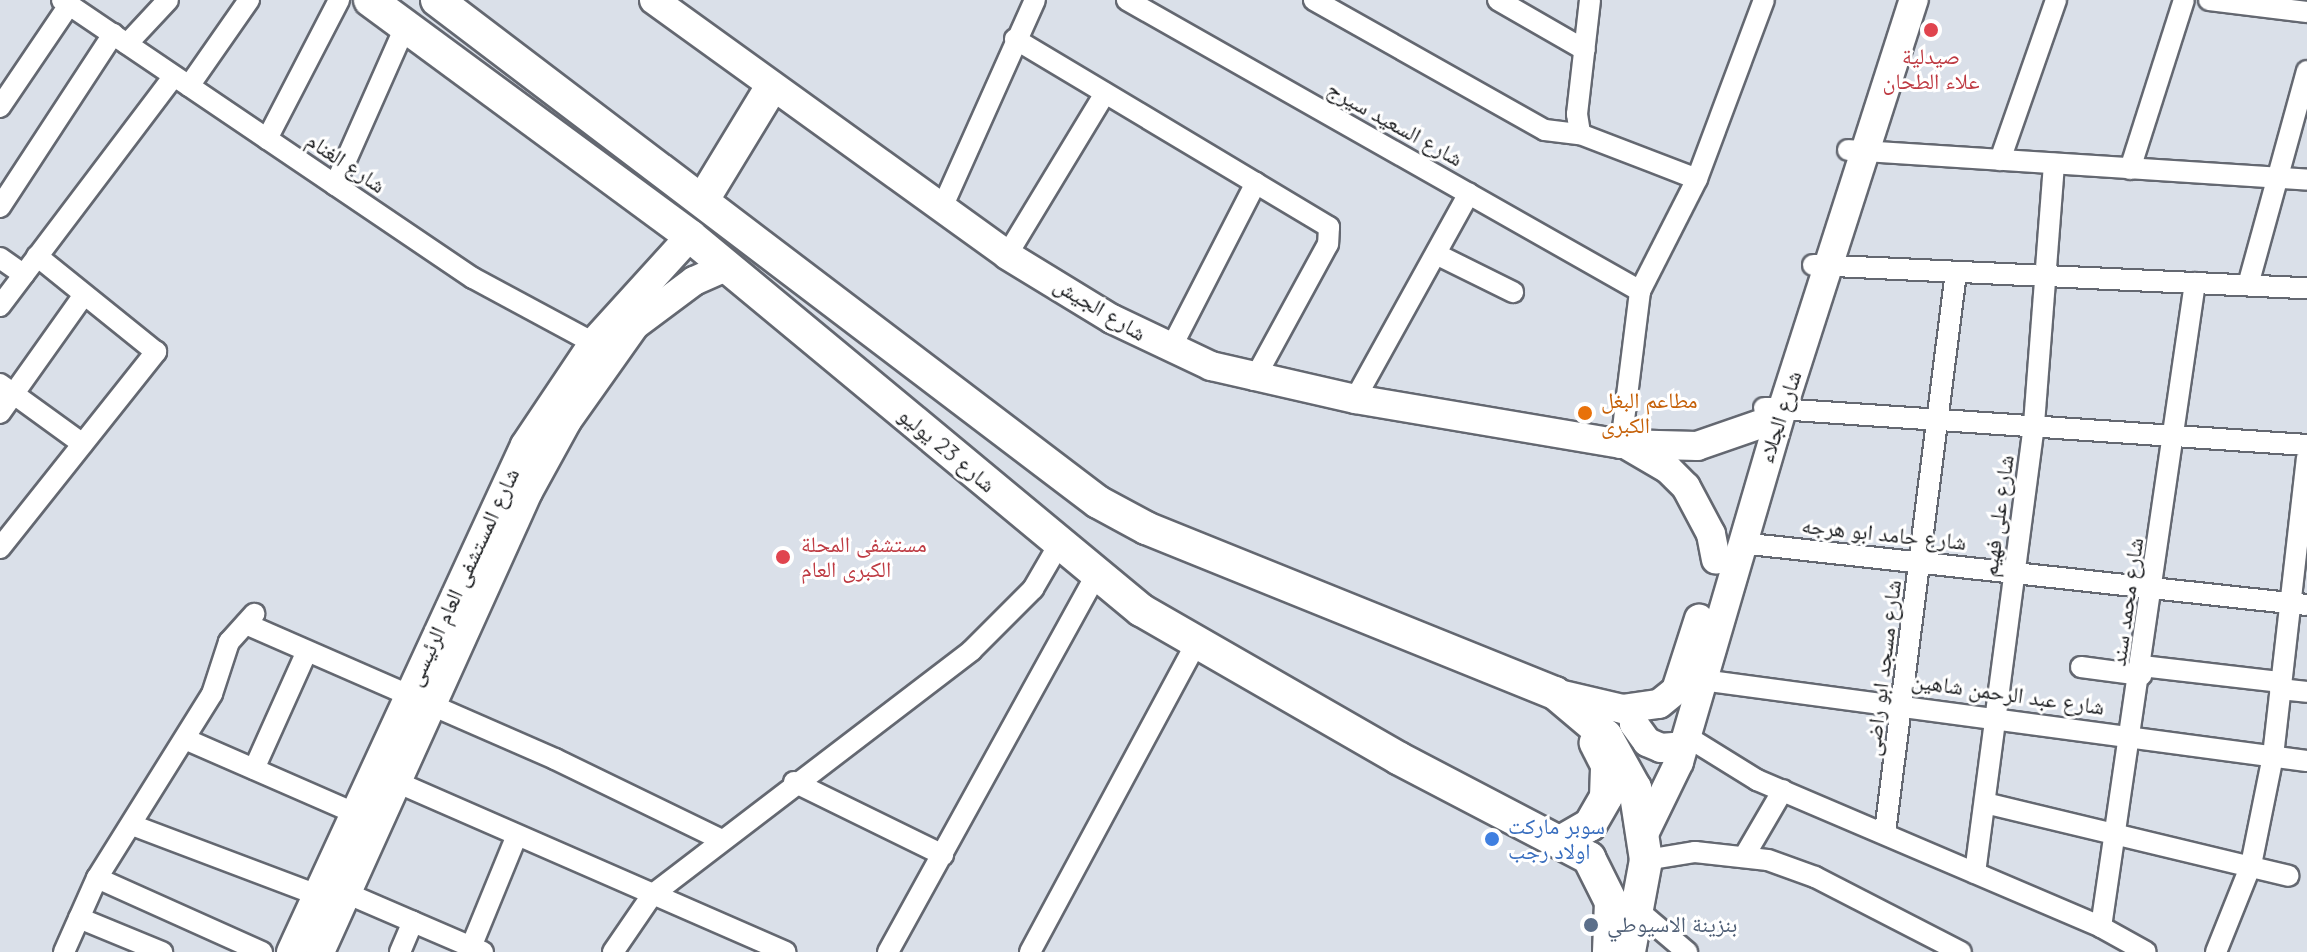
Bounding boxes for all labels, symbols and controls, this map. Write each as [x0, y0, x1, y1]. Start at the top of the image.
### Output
marker: صيدلية علاء الطحان [1922, 21, 1940, 39]
place label: صيدلية علاء الطحان [1883, 43, 1979, 94]
street label: شارع السعيد سيرج [1323, 76, 1467, 172]
street label: شارع الغنام [301, 127, 391, 199]
street label: شارع الجيش [1049, 271, 1151, 347]
street label: شارع الجلاء [1753, 368, 1807, 466]
place label: مطاعم البغل الكبرى [1601, 387, 1698, 438]
street label: شارع 23 يوليو [893, 402, 1001, 498]
marker: مطاعم البغل الكبرى [1576, 404, 1594, 422]
street label: شارع على فهيم [1976, 453, 2020, 579]
street label: شارع المستشفى العام الرئيسى [401, 464, 525, 690]
street label: شارع حامد ابو هرجه [1800, 512, 1968, 556]
place label: مستشفى المحلة الكبرى العام [801, 531, 927, 582]
street label: شارع محمد سند [2105, 536, 2149, 668]
marker: مستشفى المحلة الكبرى العام [772, 546, 794, 568]
street label: شارع مسجد ابو راضى [1859, 578, 1907, 758]
street label: شارع عبد الرحمن شاهين [1910, 667, 2106, 721]
place label: سوبر ماركت اولاد رجب [1508, 813, 1605, 864]
marker: سوبر ماركت اولاد رجب [1483, 830, 1501, 848]
place label: بنزينة الاسيوطي [1607, 912, 1737, 938]
marker: بنزينة الاسيوطي [1582, 916, 1600, 934]

